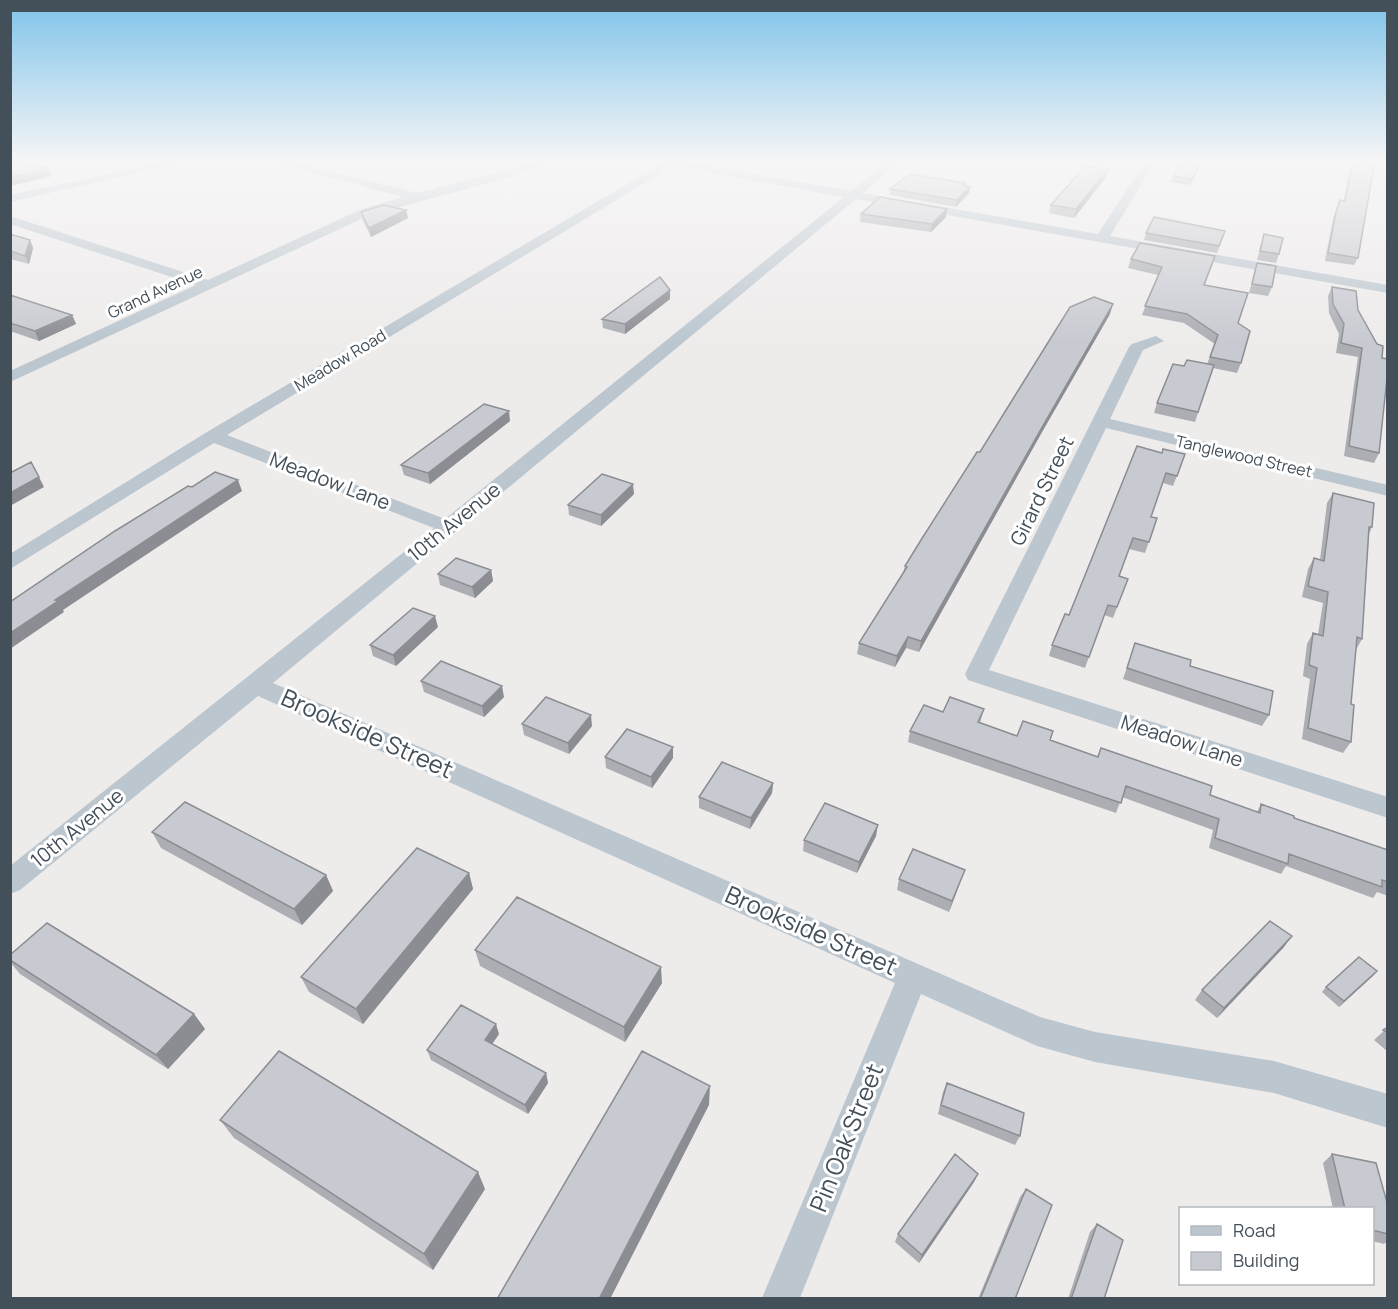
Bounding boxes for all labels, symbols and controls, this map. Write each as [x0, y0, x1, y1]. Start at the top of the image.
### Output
street label: Grand Avenue [104, 260, 206, 324]
street label: Meadow Road [290, 324, 390, 396]
street label: Tanglewood Street [1174, 430, 1314, 482]
street label: Girard Street [1003, 432, 1080, 550]
street label: Meadow Lane [266, 445, 394, 516]
street label: 10th Avenue [402, 476, 506, 567]
street label: Brookside Street [276, 680, 459, 785]
street label: Meadow Lane [1118, 708, 1247, 773]
street label: 10th Avenue [25, 782, 129, 873]
street label: Brookside Street [720, 877, 903, 982]
street label: Pin Oak Street [801, 1058, 890, 1216]
legend [1179, 1207, 1374, 1285]
text: Road [1233, 1218, 1276, 1242]
text: Building [1233, 1248, 1299, 1272]

